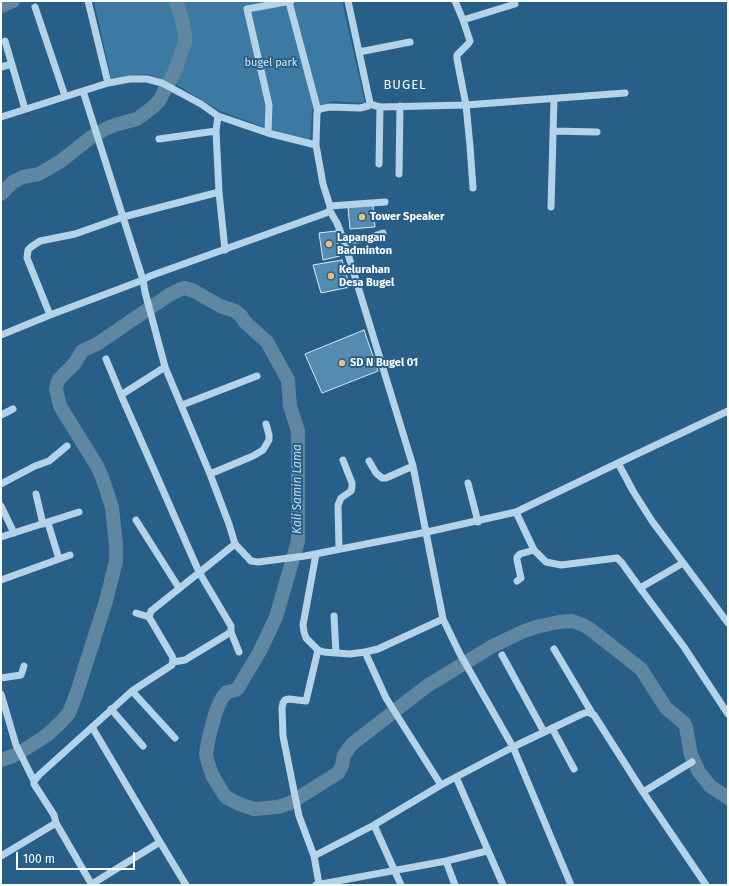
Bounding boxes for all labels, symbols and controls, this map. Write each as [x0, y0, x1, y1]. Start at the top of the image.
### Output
park label: bugel park [245, 56, 297, 70]
district label: BUGEL [383, 77, 427, 93]
place label: Tower Speaker [370, 210, 444, 224]
marker: Tower Speaker [357, 212, 367, 222]
place label: Lapangan Badminton [337, 231, 392, 257]
marker: Lapangan Badminton [324, 239, 334, 249]
place label: Kelurahan Desa Bugel [339, 263, 394, 289]
marker: Kelurahan Desa Bugel [326, 271, 336, 281]
place label: SD N Bugel 01 [350, 356, 418, 370]
marker: SD N Bugel 01 [337, 358, 347, 368]
water label: Kali Samin Lama [291, 444, 305, 534]
scale bar [18, 844, 137, 870]
text: 100 m [23, 852, 55, 866]

